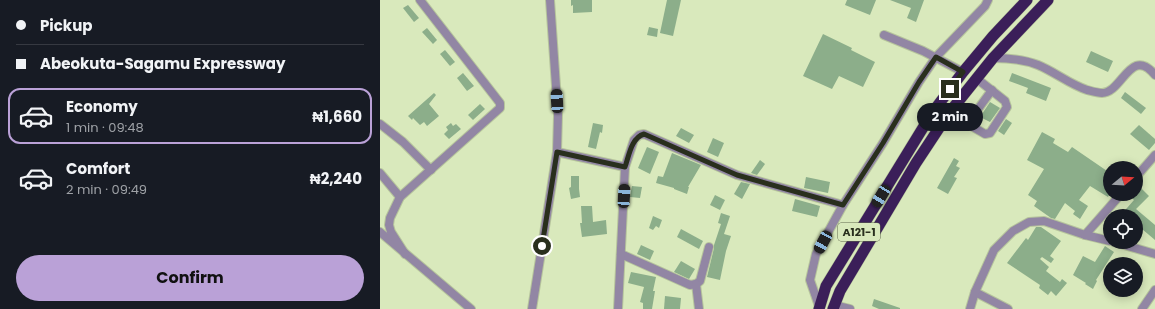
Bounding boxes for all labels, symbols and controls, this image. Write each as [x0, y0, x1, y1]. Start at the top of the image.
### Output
text: Pickup [40, 15, 92, 36]
text: Abeokuta-Sagamu Expressway [40, 53, 286, 74]
route end [941, 80, 959, 98]
car [550, 89, 564, 113]
text: Economy [66, 96, 138, 117]
icon: car [18, 98, 54, 134]
callout: 2 min [917, 103, 983, 131]
text: ₦1,660 [312, 106, 362, 127]
text: 2 min [932, 107, 968, 126]
text: 1 min · 09:48 [66, 118, 144, 137]
text: Comfort [66, 158, 130, 179]
icon: car [18, 160, 54, 196]
north arrow [1103, 161, 1143, 201]
map controls [1103, 161, 1143, 297]
text: ₦2,240 [310, 168, 362, 189]
text: 2 min · 09:49 [66, 180, 147, 199]
car [870, 183, 892, 209]
car [617, 184, 631, 208]
button: locate [1103, 209, 1143, 249]
road number: A121-1 [838, 223, 880, 241]
car [812, 229, 834, 255]
route start [533, 237, 551, 255]
button: Confirm [16, 255, 364, 301]
button: layers [1103, 257, 1143, 297]

